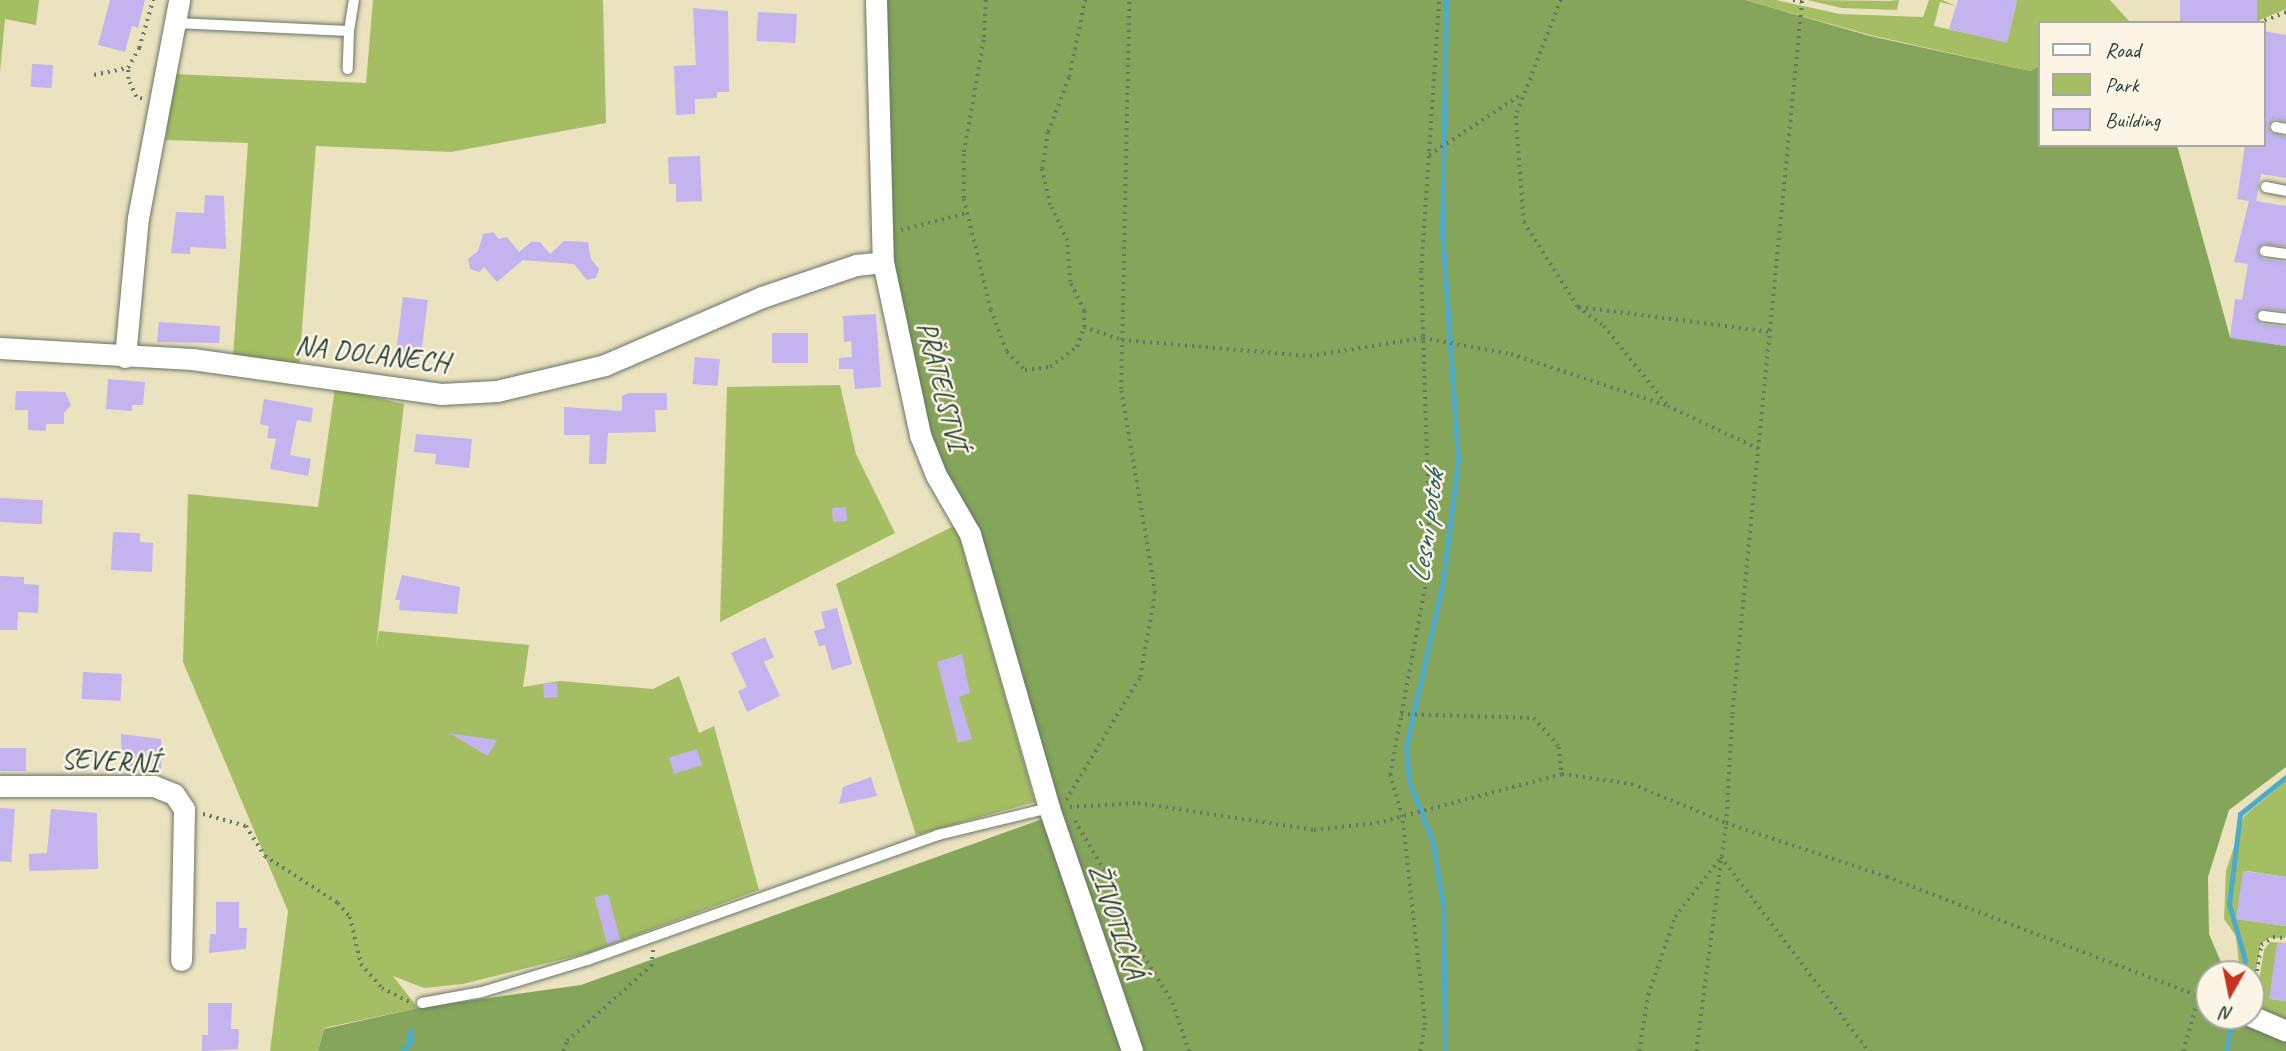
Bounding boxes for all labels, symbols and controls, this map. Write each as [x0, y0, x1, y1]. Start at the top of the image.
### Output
legend [2038, 21, 2265, 147]
text: Road [2105, 37, 2140, 63]
text: Park [2105, 72, 2138, 98]
text: Building [2105, 107, 2160, 133]
street label: PŘÁTELSTVÍ [910, 318, 974, 454]
street label: NA DOLANECH [295, 328, 449, 380]
water label: Lesní potok [1400, 469, 1452, 585]
street label: SEVERNÍ [60, 742, 160, 780]
street label: ŽIVOTICKÁ [1082, 859, 1152, 983]
north arrow [2195, 960, 2265, 1030]
text: N [2219, 1001, 2235, 1027]

